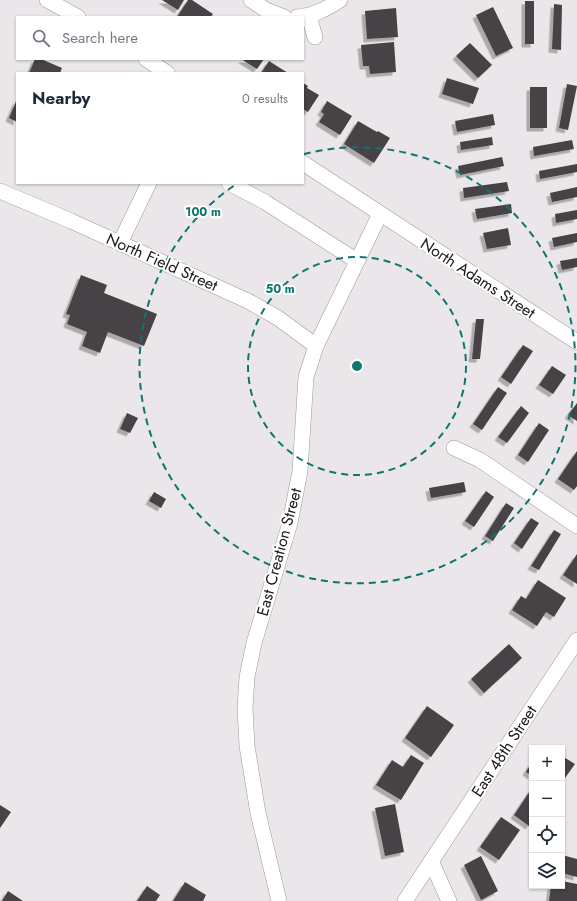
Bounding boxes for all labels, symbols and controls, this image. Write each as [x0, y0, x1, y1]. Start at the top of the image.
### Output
search box [16, 16, 304, 60]
icon: search [30, 27, 52, 49]
text: Search here [62, 27, 138, 49]
text: Nearby [32, 86, 90, 110]
text: 0 results [242, 89, 288, 108]
text: 100 m [185, 203, 221, 221]
street label: North Field Street [103, 227, 222, 297]
street label: North Adams Street [416, 232, 540, 324]
text: 50 m [265, 280, 295, 298]
centre of rings [350, 359, 364, 373]
street label: East Creation Street [251, 485, 307, 619]
street label: East 48th Street [466, 701, 542, 801]
map controls [529, 745, 565, 889]
button: + [529, 745, 565, 781]
button: − [529, 781, 565, 817]
button: locate [529, 817, 565, 853]
button: layers [529, 853, 565, 889]

